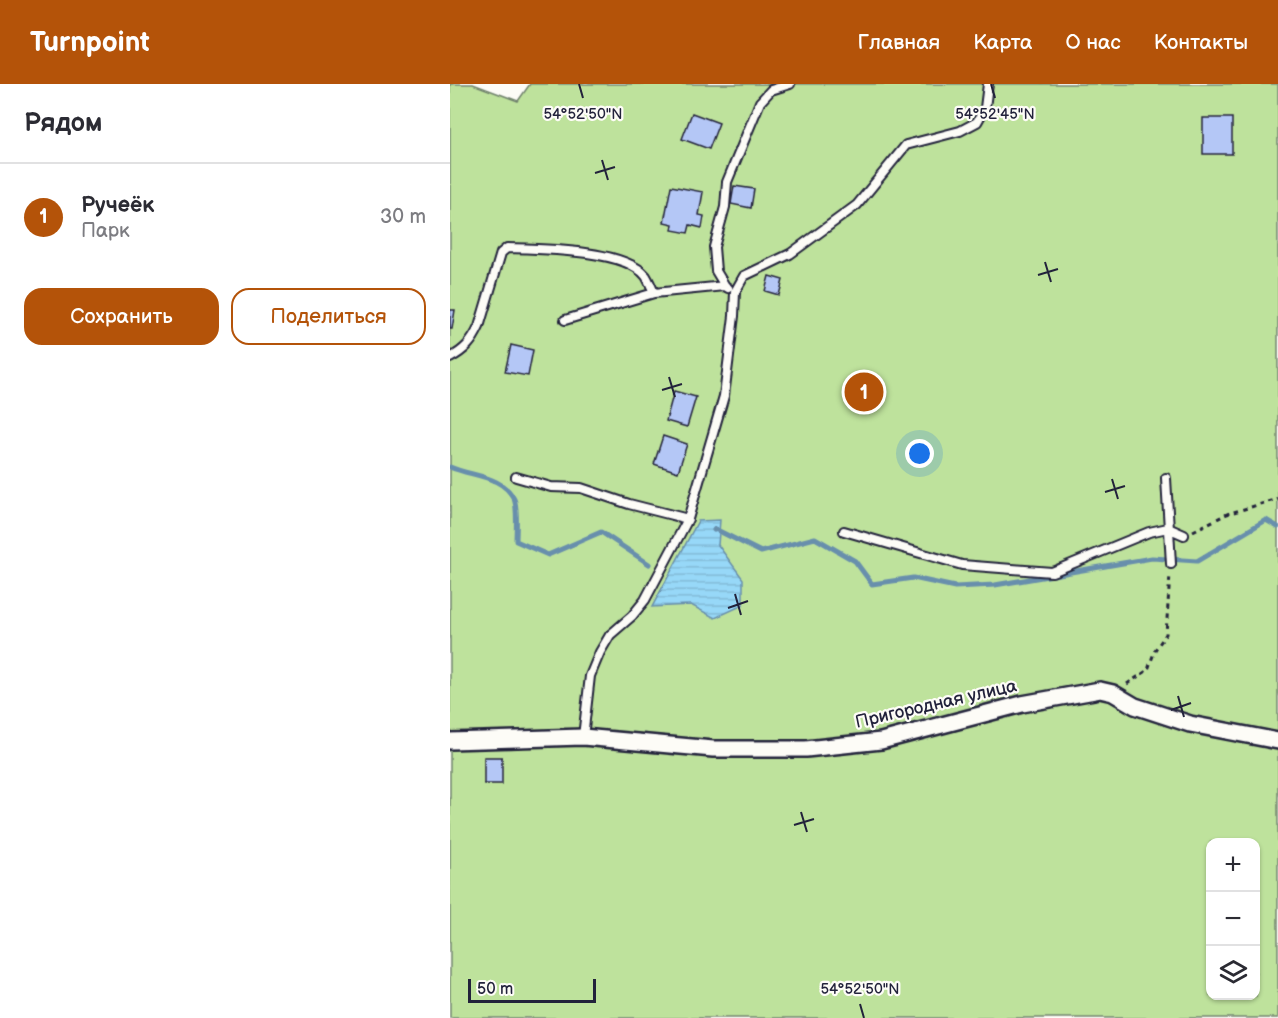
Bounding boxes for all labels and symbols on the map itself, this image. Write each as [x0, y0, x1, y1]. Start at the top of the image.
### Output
text: 54°52'50"N [543, 105, 623, 124]
text: 54°52'45"N [955, 105, 1035, 124]
pin: 1 [844, 370, 884, 414]
your location [905, 439, 934, 468]
street label: Пригородная улица [853, 675, 1019, 733]
scale bar [468, 976, 596, 1004]
text: 54°52'50"N [820, 980, 900, 999]

